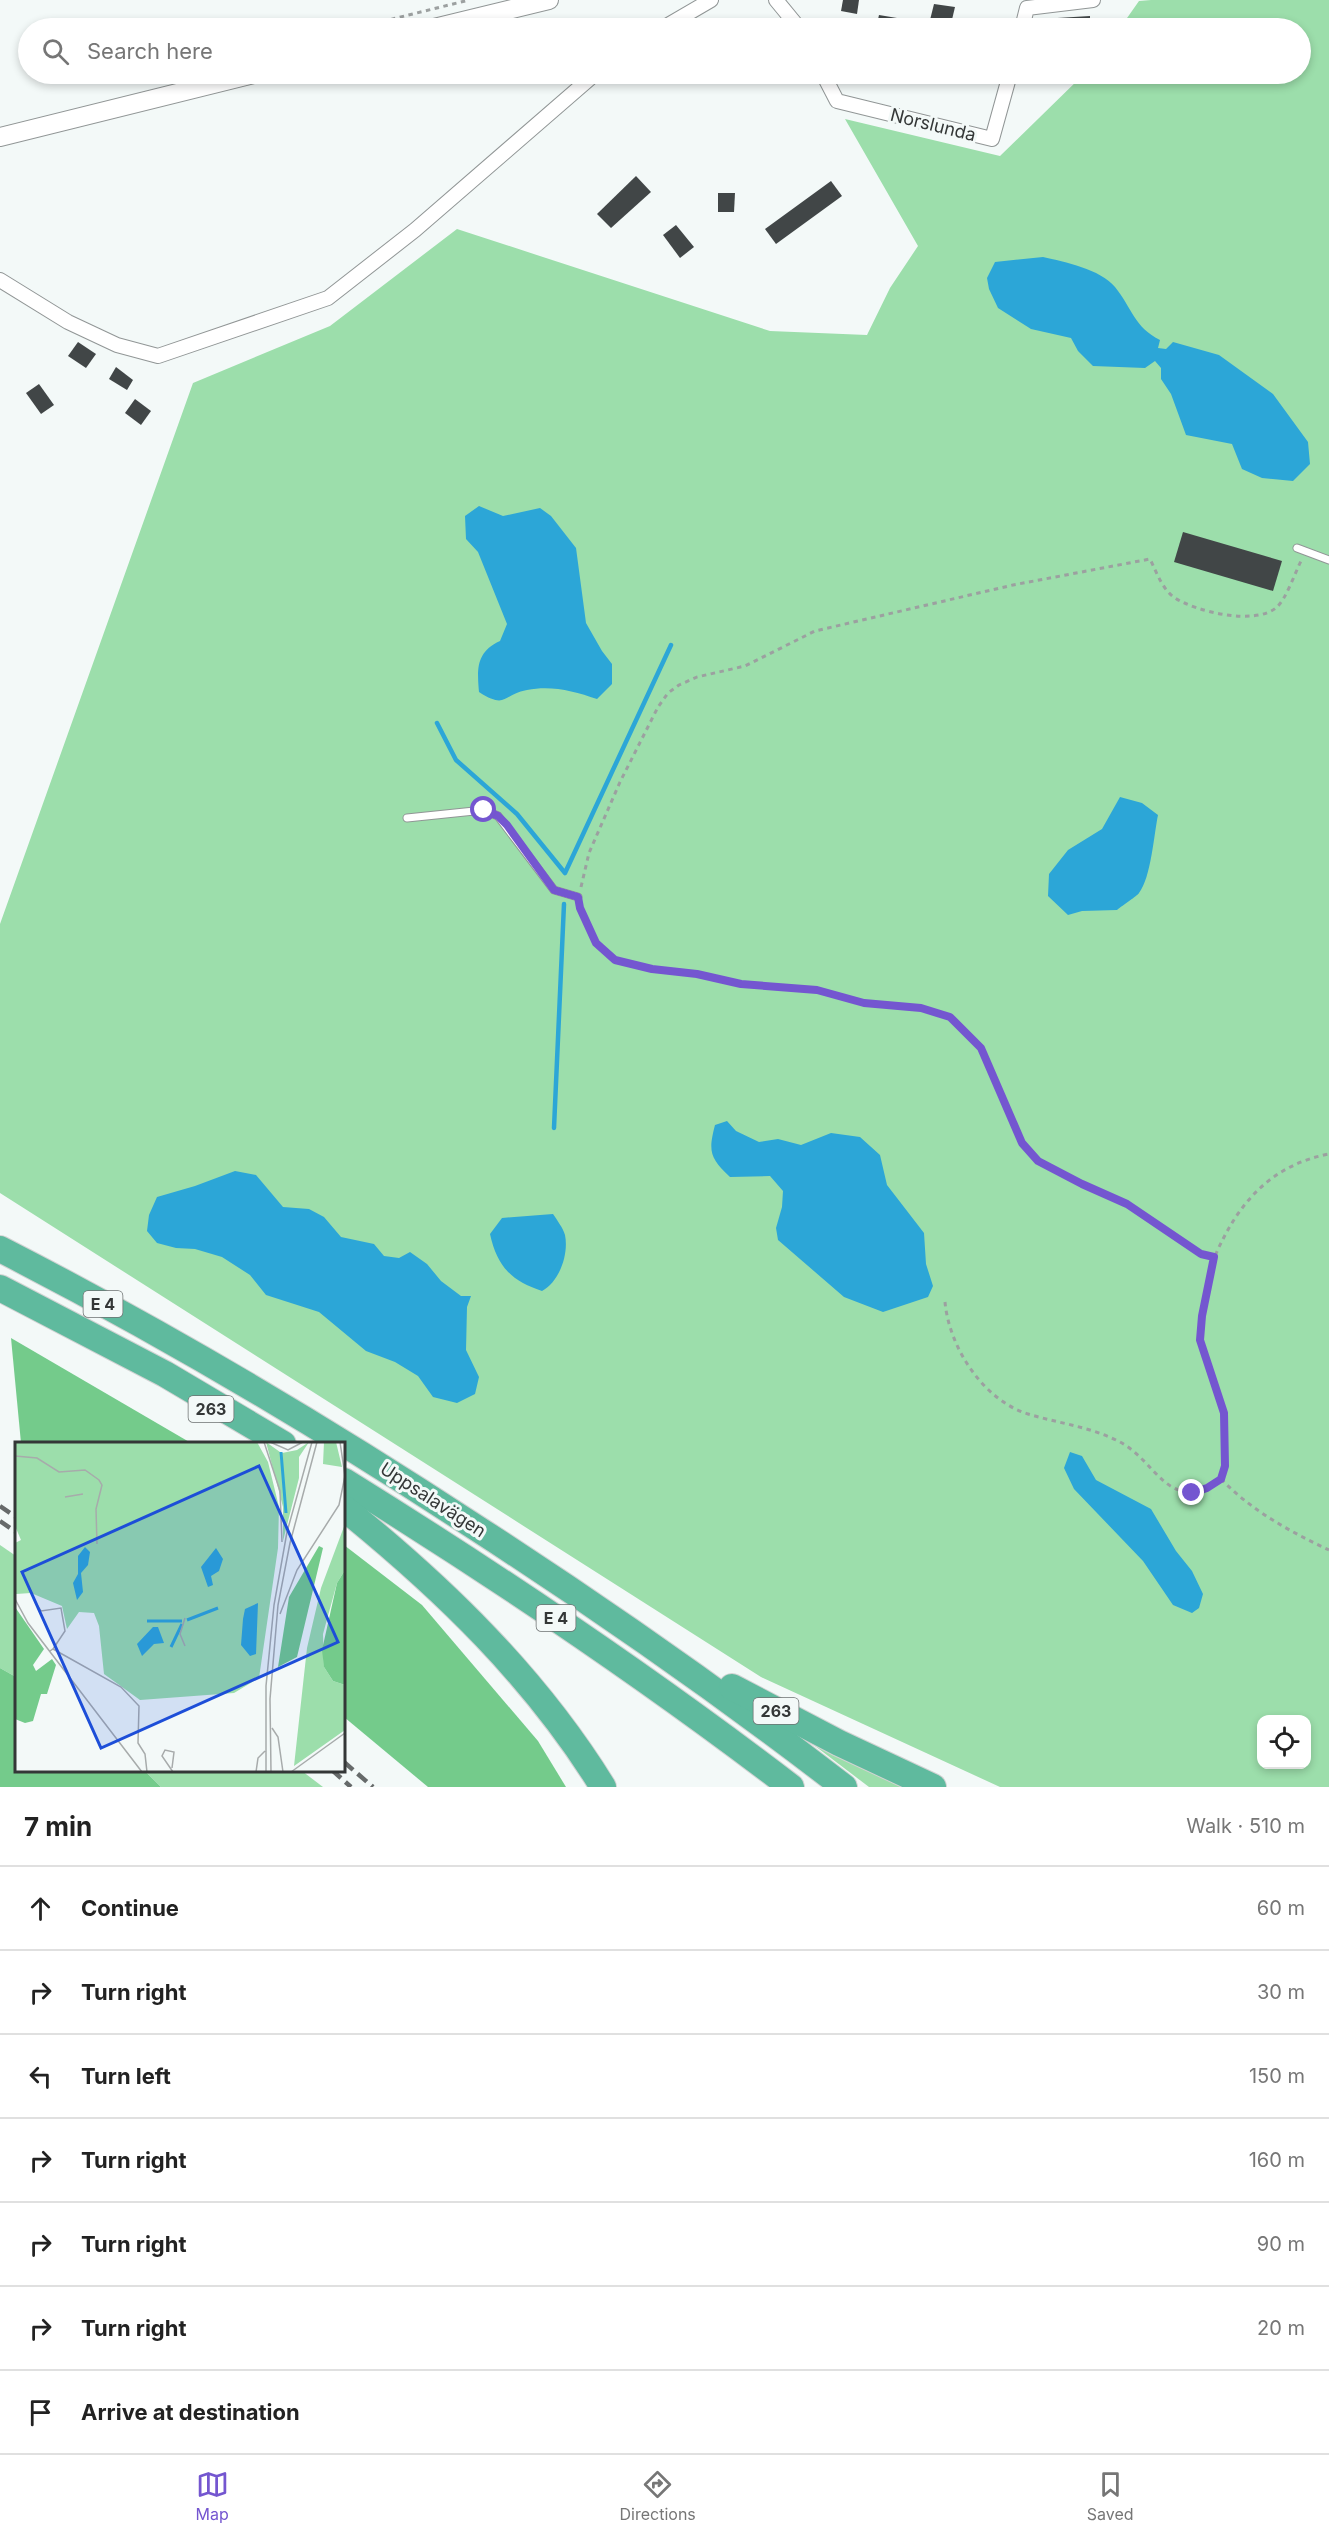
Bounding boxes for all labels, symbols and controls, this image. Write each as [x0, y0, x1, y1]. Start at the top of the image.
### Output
search box [18, 18, 1311, 84]
icon: search [39, 35, 72, 68]
text: Search here [87, 38, 213, 64]
street label: Norslunda [888, 104, 978, 145]
route start [470, 796, 496, 822]
road number: E 4 [84, 1291, 122, 1317]
road number: 263 [188, 1396, 234, 1422]
inset map [15, 1442, 345, 1772]
street label: Uppsalavägen [377, 1458, 490, 1541]
route end [1178, 1479, 1204, 1505]
road number: E 4 [536, 1605, 576, 1631]
road number: 263 [754, 1698, 798, 1724]
map controls [1257, 1715, 1311, 1769]
button: locate [1257, 1715, 1311, 1769]
text: 7 min [24, 1811, 92, 1842]
text: Walk · 510 m [1186, 1814, 1305, 1838]
icon: ahead [24, 1892, 57, 1925]
text: Continue [81, 1895, 179, 1921]
text: 60 m [1257, 1896, 1305, 1920]
icon: right [24, 1976, 57, 2009]
text: Turn right [81, 1979, 187, 2005]
text: 30 m [1257, 1980, 1305, 2004]
icon: left [24, 2060, 57, 2093]
text: Turn left [81, 2063, 171, 2089]
text: 150 m [1249, 2064, 1305, 2088]
icon: right [24, 2144, 57, 2177]
text: Turn right [81, 2147, 187, 2173]
text: 160 m [1249, 2148, 1305, 2172]
icon: right [24, 2228, 57, 2261]
text: Turn right [81, 2231, 187, 2257]
text: 90 m [1257, 2232, 1305, 2256]
icon: right [24, 2312, 57, 2345]
text: Turn right [81, 2315, 187, 2341]
text: 20 m [1257, 2316, 1305, 2340]
icon: arrive [24, 2396, 57, 2429]
text: Arrive at destination [81, 2399, 300, 2425]
tab: Map [195, 2468, 229, 2524]
tab: Directions [620, 2468, 696, 2524]
tab: Saved [1087, 2468, 1134, 2524]

